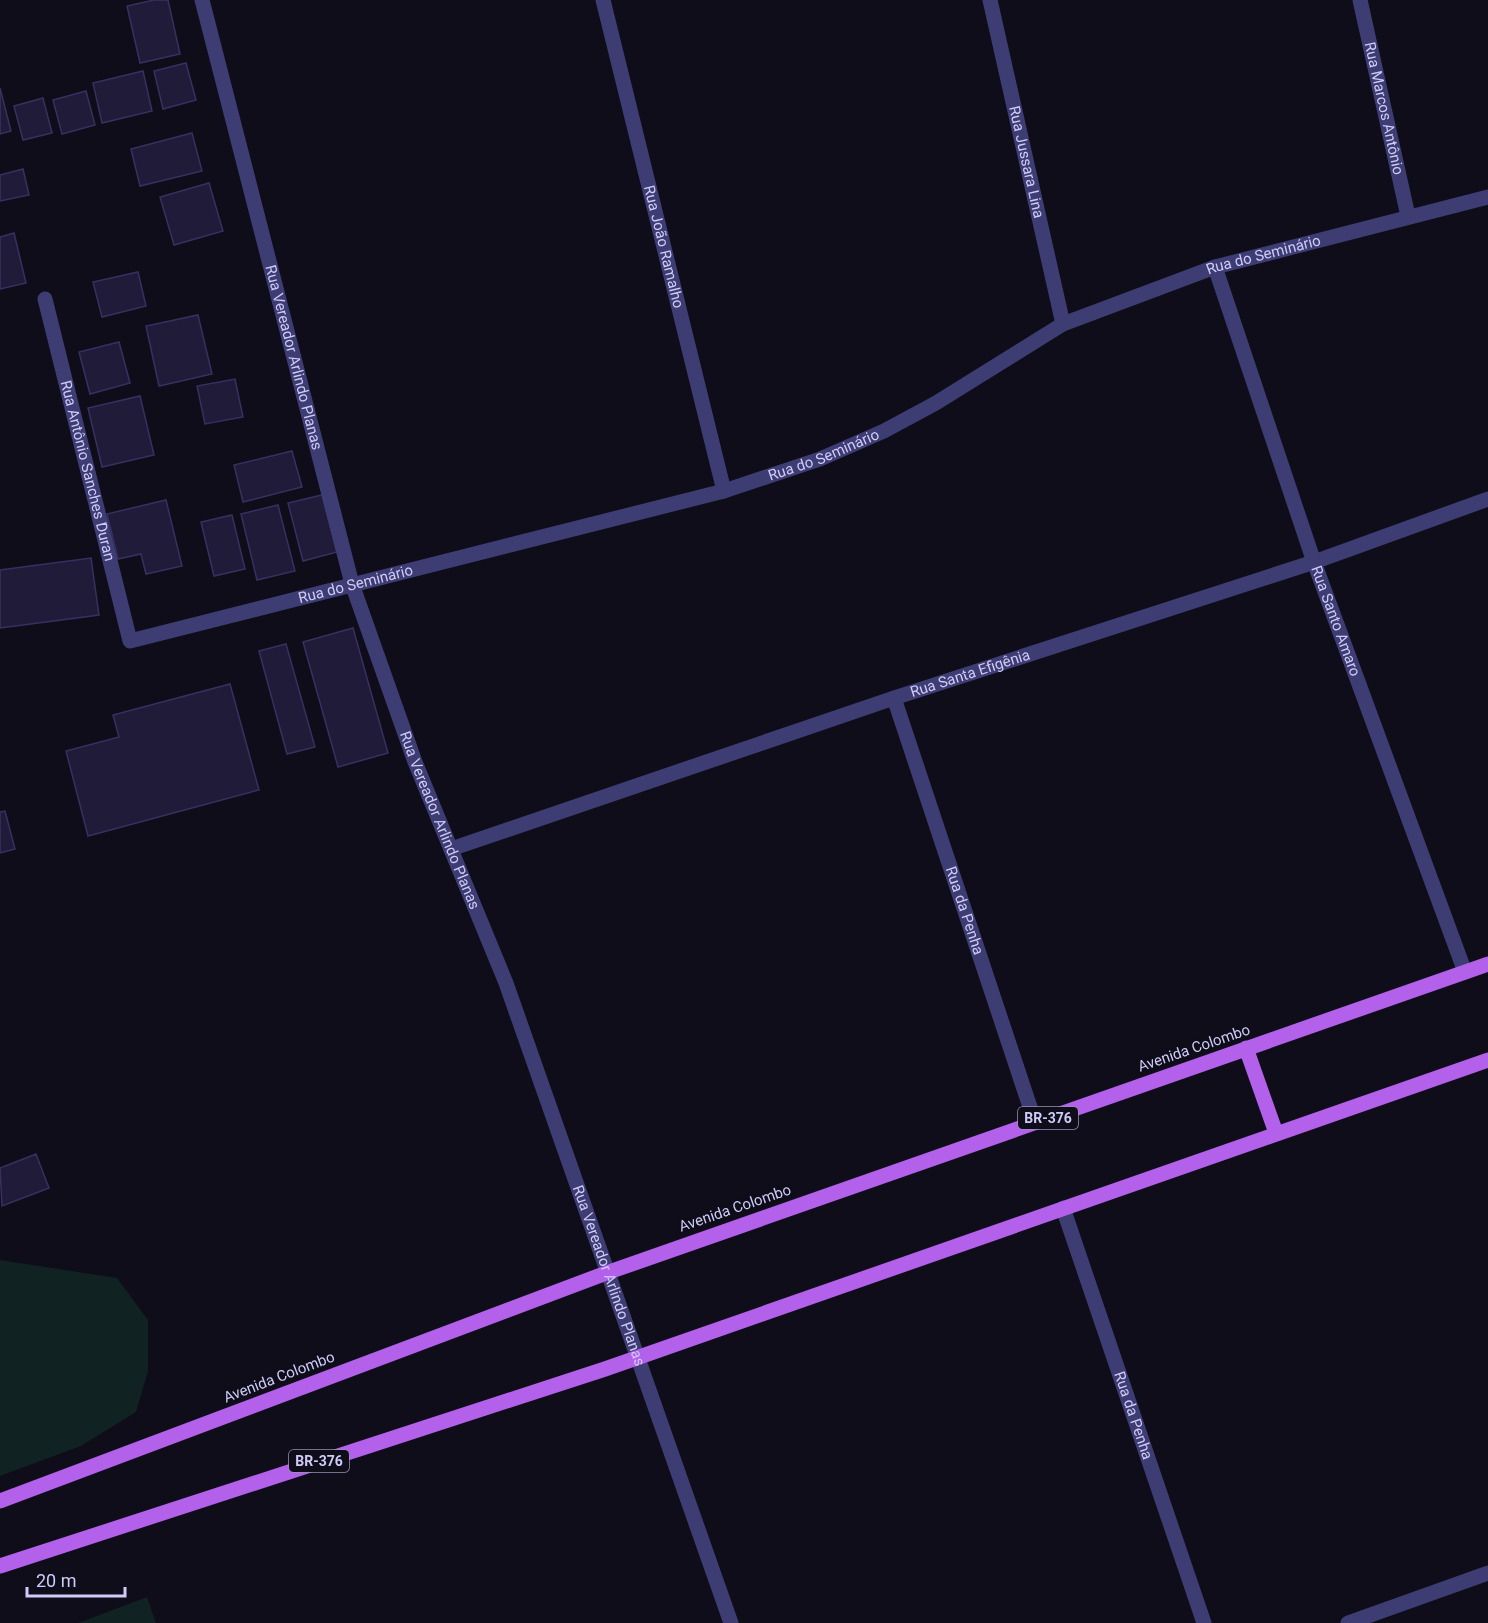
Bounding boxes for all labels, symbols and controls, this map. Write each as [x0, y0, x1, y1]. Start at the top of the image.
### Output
street label: Rua Marcos Antônio [1361, 40, 1408, 176]
street label: Rua Jussara Lina [1005, 104, 1048, 220]
street label: Rua João Ramalho [640, 183, 688, 310]
street label: Rua do Seminário [1204, 231, 1323, 279]
street label: Rua Vereador Arlindo Planas [261, 263, 326, 452]
street label: Rua Antônio Sanches Duran [57, 379, 119, 563]
street label: Rua do Seminário [766, 425, 882, 485]
street label: Rua do Seminário [296, 561, 415, 607]
street label: Rua Santo Amaro [1307, 563, 1364, 679]
street label: Rua Santa Efigênia [908, 646, 1032, 701]
street label: Rua Vereador Arlindo Planas [396, 729, 484, 912]
street label: Rua da Penha [942, 864, 988, 957]
street label: Avenida Colombo [1136, 1020, 1252, 1076]
road number: BR-376 [1018, 1107, 1078, 1129]
street label: Avenida Colombo [677, 1180, 793, 1236]
street label: Rua Vereador Arlindo Planas [569, 1183, 649, 1368]
street label: Avenida Colombo [221, 1348, 337, 1406]
street label: Rua da Penha [1110, 1369, 1157, 1462]
road number: BR-376 [289, 1450, 349, 1472]
scale bar [27, 1560, 124, 1598]
text: 20 m [36, 1570, 76, 1591]

